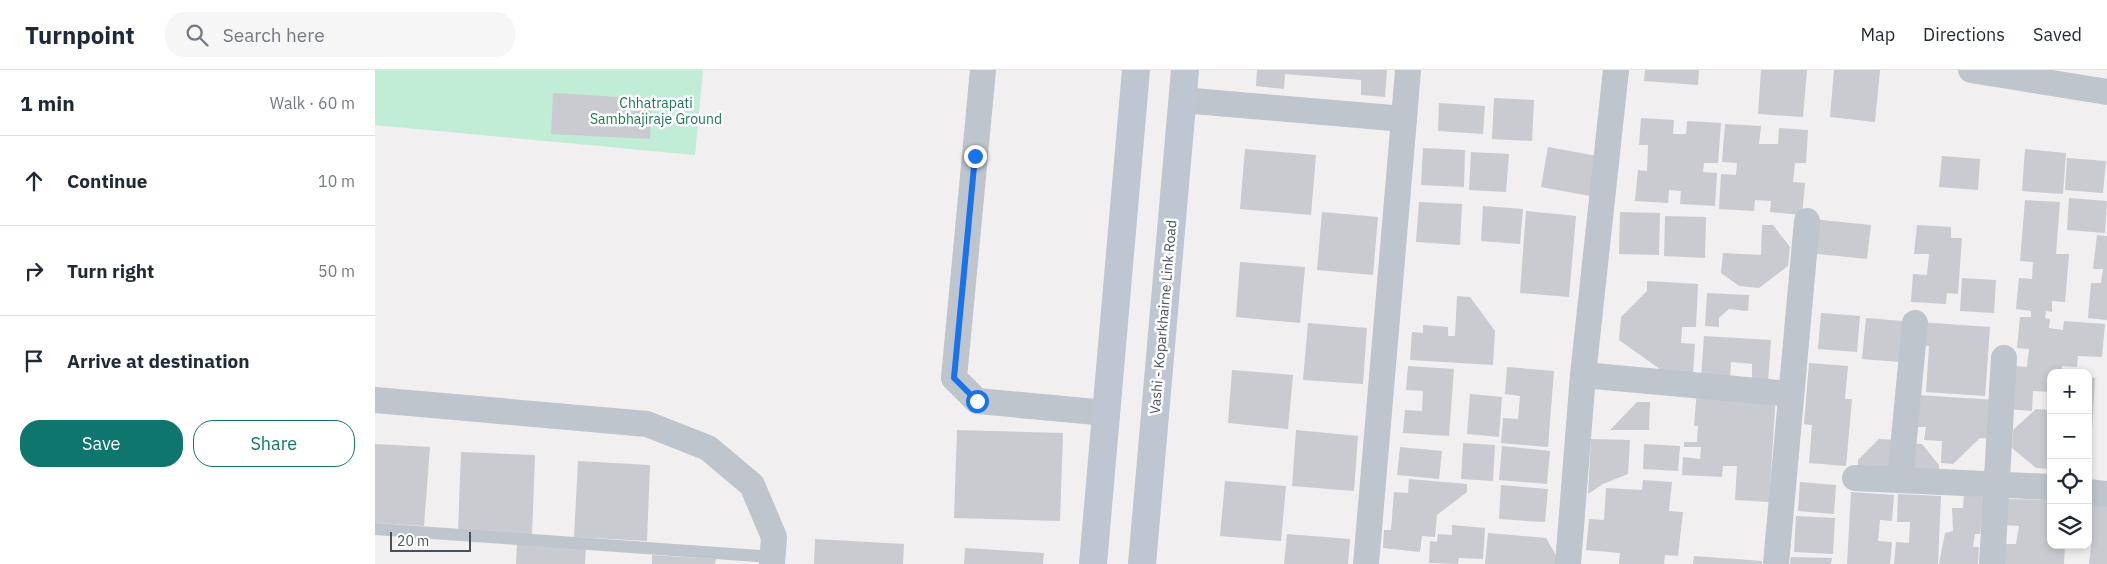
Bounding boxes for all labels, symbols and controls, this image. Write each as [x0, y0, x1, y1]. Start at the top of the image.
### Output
search box [165, 12, 515, 57]
text: Turnpoint [25, 19, 135, 51]
icon: search [183, 21, 211, 49]
text: Search here [223, 23, 325, 47]
text: Map [1860, 23, 1895, 46]
text: Directions [1923, 23, 2005, 46]
text: Saved [2033, 23, 2082, 46]
text: 1 min [20, 89, 75, 117]
text: Walk · 60 m [270, 93, 355, 113]
park label: Chhatrapati Sambhajiraje Ground [590, 94, 722, 128]
route end [964, 145, 987, 168]
icon: ahead [20, 167, 48, 195]
text: Continue [67, 169, 147, 193]
text: 10 m [318, 171, 355, 191]
street label: Vashi - Koparkhairne Link Road [1146, 219, 1180, 415]
icon: right [20, 257, 48, 285]
text: Turn right [67, 259, 154, 283]
text: 50 m [318, 261, 355, 281]
icon: arrive [20, 347, 48, 375]
text: Arrive at destination [67, 349, 250, 373]
map controls [2047, 369, 2092, 549]
button: + [2047, 369, 2092, 414]
route start [966, 390, 989, 413]
button: − [2047, 414, 2092, 459]
button: Save [20, 420, 183, 467]
button: Share [193, 420, 355, 467]
button: locate [2047, 459, 2092, 504]
button: layers [2047, 504, 2092, 549]
scale bar [390, 529, 471, 552]
text: 20 m [397, 532, 429, 550]

